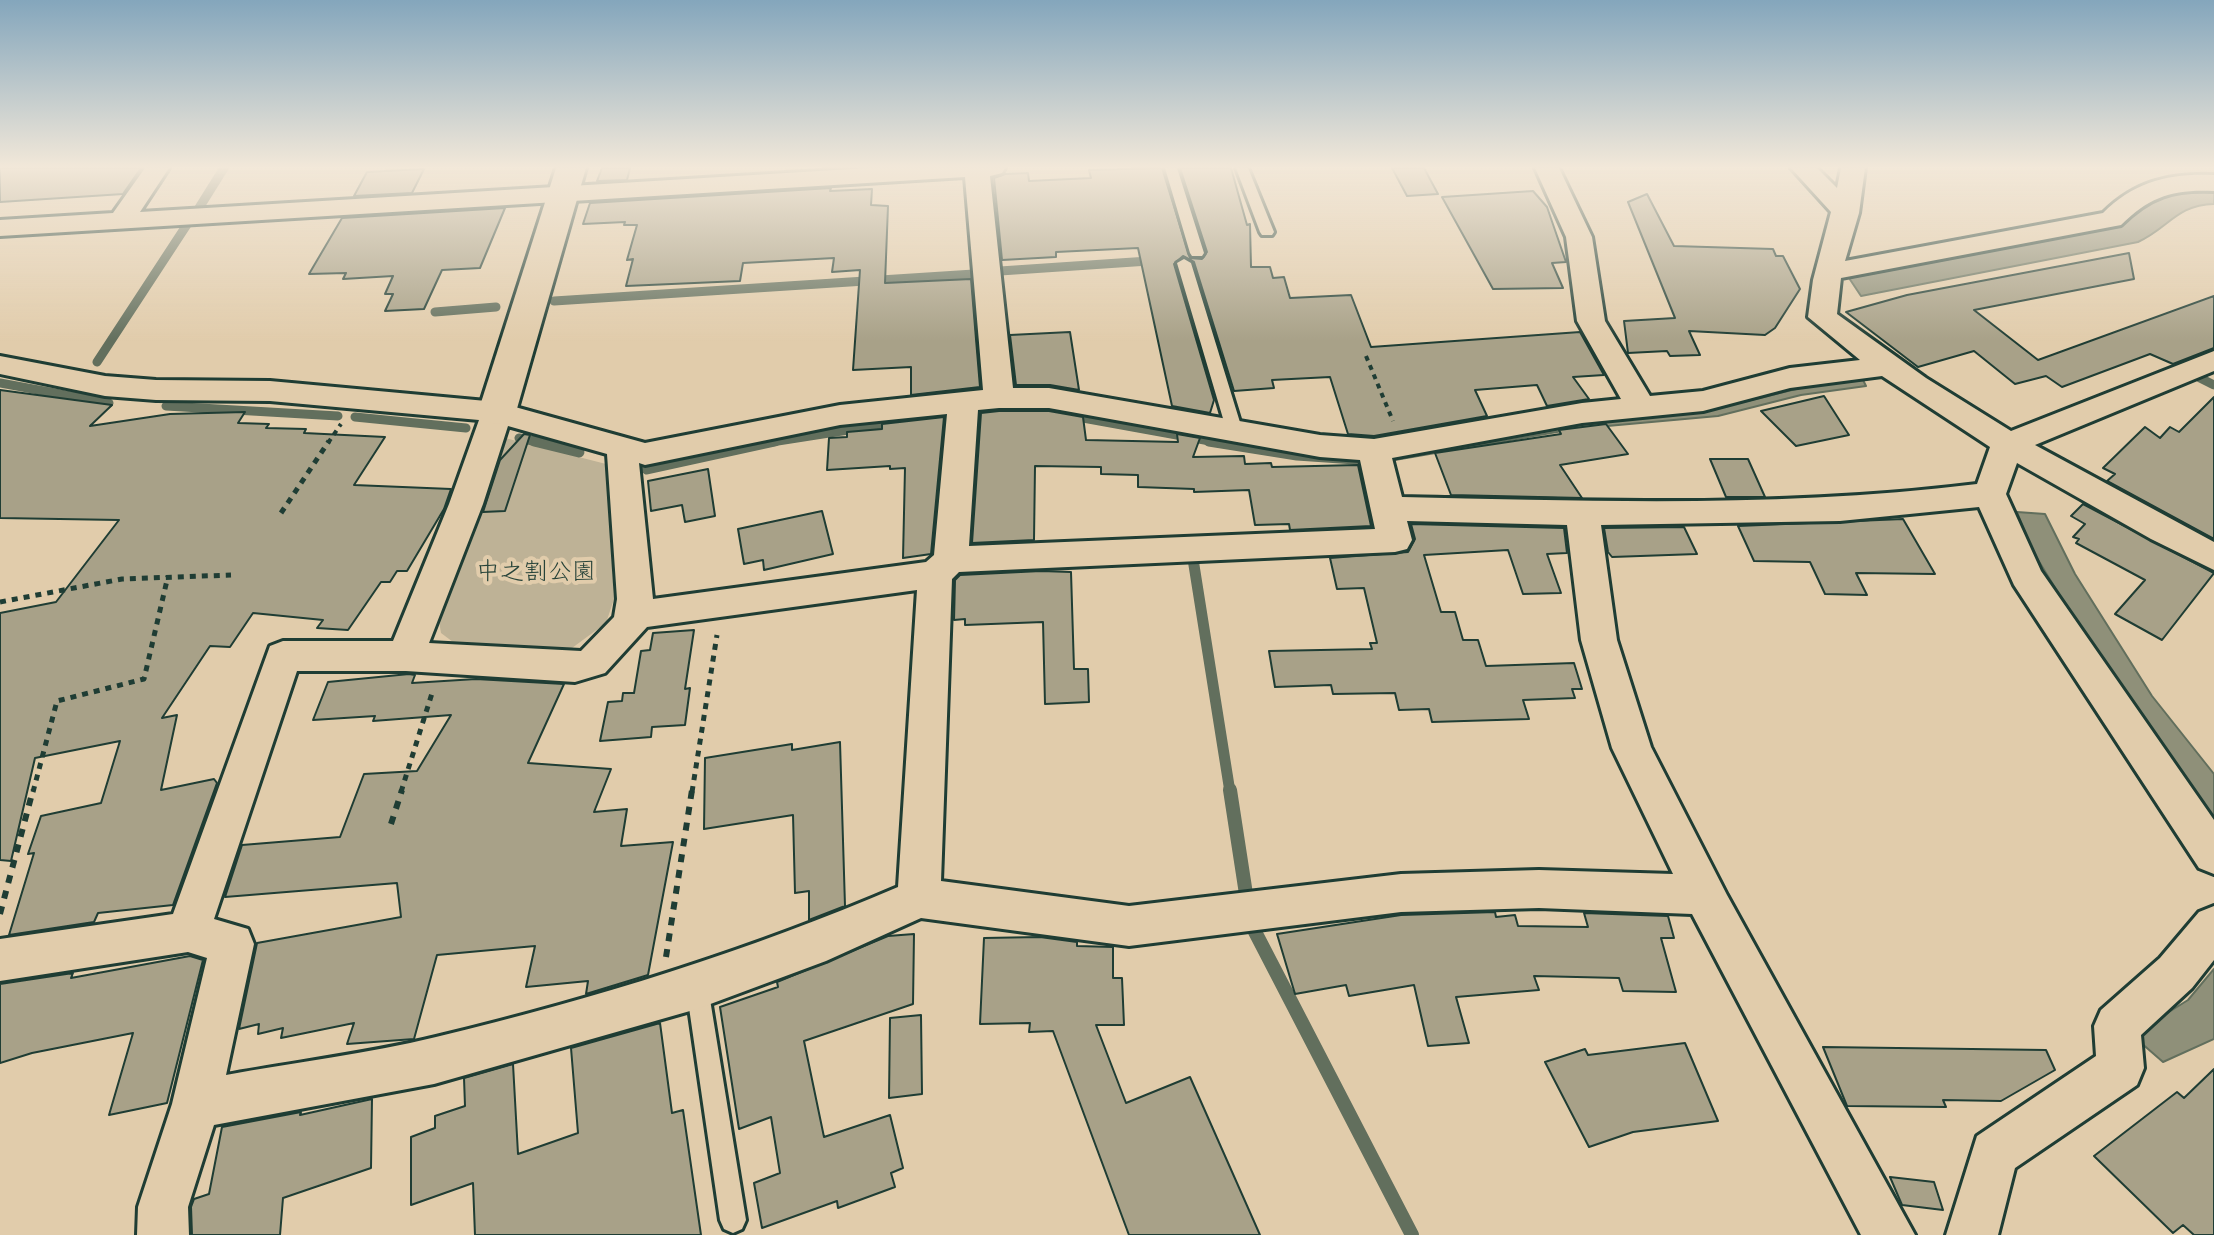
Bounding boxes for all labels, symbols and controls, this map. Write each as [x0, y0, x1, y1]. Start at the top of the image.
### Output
park label: 中之割公園 [476, 559, 596, 587]

